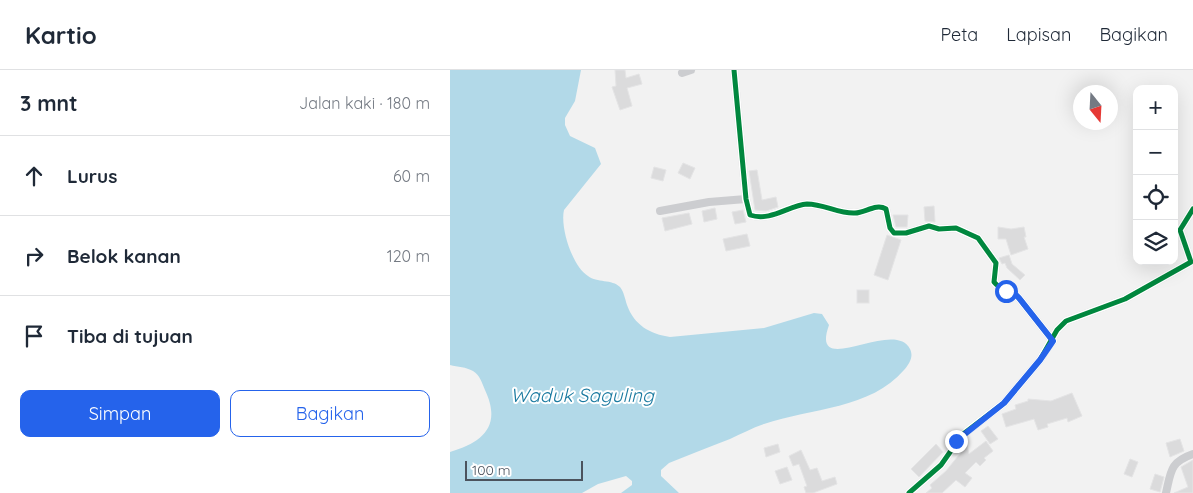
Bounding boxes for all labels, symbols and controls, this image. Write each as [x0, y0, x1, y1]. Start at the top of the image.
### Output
text: Kartio [25, 20, 97, 50]
text: Peta [941, 23, 978, 46]
text: Lapisan [1006, 23, 1071, 46]
text: Bagikan [1099, 23, 1168, 46]
north arrow [1073, 85, 1118, 130]
map controls [1133, 85, 1178, 265]
button: + [1133, 85, 1178, 130]
text: 3 mnt [20, 90, 78, 116]
text: Jalan kaki · 180 m [299, 93, 430, 113]
button: − [1133, 130, 1178, 175]
icon: ahead [20, 162, 48, 190]
text: Lurus [67, 164, 117, 188]
text: 60 m [393, 166, 430, 186]
button: locate [1133, 175, 1178, 220]
button: layers [1133, 220, 1178, 265]
icon: right [20, 242, 48, 270]
text: Belok kanan [67, 244, 181, 268]
text: 120 m [387, 246, 430, 266]
route start [995, 280, 1018, 303]
icon: arrive [20, 322, 48, 350]
text: Tiba di tujuan [67, 324, 193, 348]
water label: Waduk Saguling [510, 383, 655, 407]
button: Simpan [20, 390, 220, 437]
button: Bagikan [230, 390, 430, 437]
route end [945, 430, 968, 453]
scale bar [465, 458, 582, 481]
text: 100 m [472, 461, 510, 479]

